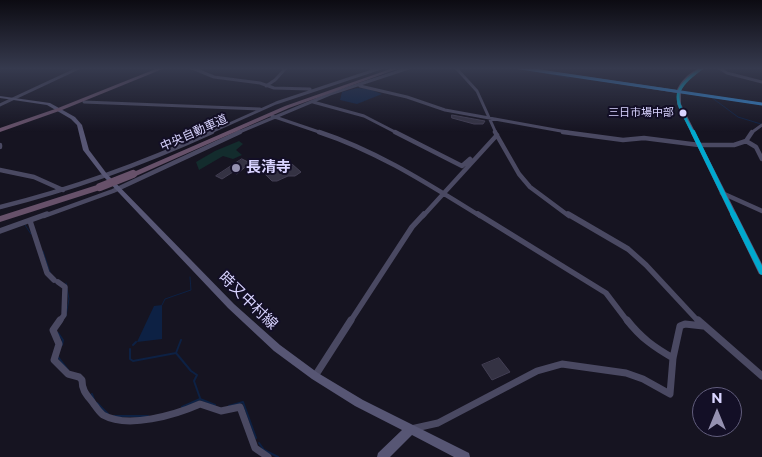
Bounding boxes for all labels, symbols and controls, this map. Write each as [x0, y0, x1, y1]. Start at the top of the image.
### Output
place label: 三日市場中部 [608, 106, 674, 120]
marker: 三日市場中部 [678, 108, 688, 118]
street label: 中央自動車道 [158, 112, 230, 154]
place label: 長清寺 [246, 159, 291, 177]
marker: 長清寺 [230, 162, 242, 174]
street label: 時又中村線 [215, 268, 281, 334]
north arrow [692, 387, 742, 437]
text: N [711, 389, 723, 407]

